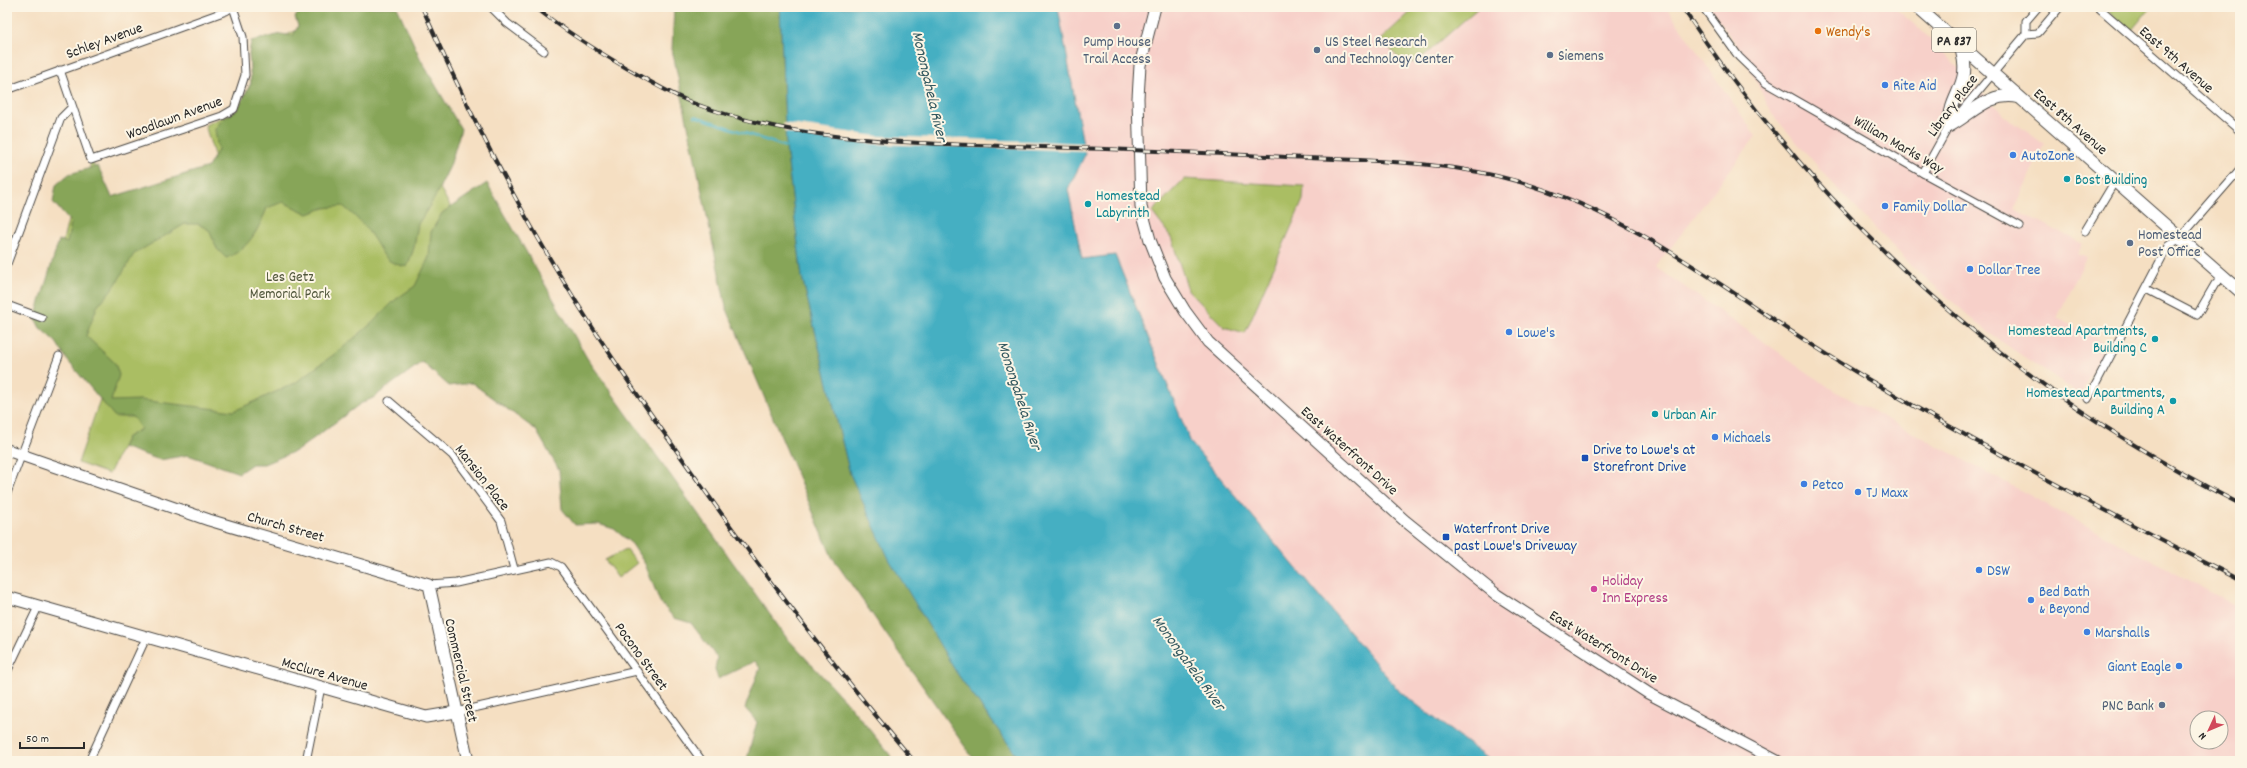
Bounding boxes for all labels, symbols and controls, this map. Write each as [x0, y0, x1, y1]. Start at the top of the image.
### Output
street label: Schley Avenue [63, 18, 147, 66]
marker: Pump House Trail Access [1112, 21, 1122, 31]
place label: Wendy's [1826, 22, 1871, 44]
street label: East 9th Avenue [2133, 22, 2218, 100]
marker: Wendy's [1813, 26, 1823, 36]
road number: PA 837 [1932, 28, 1976, 52]
water label: Monongahela River [905, 29, 953, 146]
place label: Pump House Trail Access [1083, 32, 1151, 71]
place label: US Steel Research and Technology Center [1325, 32, 1454, 71]
marker: US Steel Research and Technology Center [1312, 45, 1322, 55]
place label: Siemens [1558, 46, 1604, 68]
marker: Siemens [1545, 50, 1555, 60]
street label: Library Place [1923, 70, 1985, 142]
place label: Rite Aid [1893, 76, 1937, 98]
marker: Rite Aid [1880, 80, 1890, 90]
street label: East 8th Avenue [2028, 84, 2112, 161]
street label: Woodlawn Avenue [124, 91, 226, 146]
street label: William Marks Way [1849, 111, 1948, 181]
place label: AutoZone [2021, 146, 2075, 168]
marker: AutoZone [2008, 150, 2018, 160]
place label: Bost Building [2075, 170, 2147, 192]
marker: Bost Building [2062, 174, 2072, 184]
place label: Homestead Labyrinth [1096, 186, 1160, 225]
place label: Family Dollar [1893, 197, 1967, 219]
marker: Homestead Labyrinth [1083, 199, 1093, 209]
marker: Family Dollar [1880, 201, 1890, 211]
place label: Homestead Post Office [2138, 225, 2202, 264]
marker: Homestead Post Office [2125, 238, 2135, 248]
place label: Dollar Tree [1978, 260, 2041, 282]
marker: Dollar Tree [1965, 264, 1975, 274]
park label: Les Getz Memorial Park [250, 267, 330, 306]
place label: Homestead Apartments, Building C [2008, 321, 2147, 360]
place label: Lowe's [1517, 323, 1555, 345]
marker: Lowe's [1504, 327, 1514, 337]
marker: Homestead Apartments, Building C [2150, 334, 2160, 344]
water label: Monongahela River [990, 339, 1048, 455]
place label: Homestead Apartments, Building A [2026, 383, 2165, 422]
marker: Homestead Apartments, Building A [2168, 396, 2178, 406]
street label: East Waterfront Drive [1295, 402, 1403, 502]
place label: Urban Air [1663, 405, 1717, 427]
marker: Urban Air [1650, 409, 1660, 419]
place label: Michaels [1723, 428, 1771, 450]
marker: Michaels [1710, 432, 1720, 442]
street label: Mansion Place [448, 440, 515, 516]
place label: Drive to Lowe's at Storefront Drive [1593, 440, 1696, 479]
marker: Drive to Lowe's at Storefront Drive [1580, 453, 1590, 463]
place label: Petco [1812, 475, 1844, 497]
marker: Petco [1799, 479, 1809, 489]
place label: TJ Maxx [1866, 483, 1908, 505]
marker: TJ Maxx [1853, 487, 1863, 497]
street label: Church Street [244, 506, 327, 550]
place label: Waterfront Drive past Lowe's Driveway [1454, 519, 1578, 558]
marker: Waterfront Drive past Lowe's Driveway [1441, 532, 1451, 542]
place label: DSW [1987, 561, 2010, 583]
marker: DSW [1974, 565, 1984, 575]
place label: Holiday Inn Express [1602, 571, 1668, 610]
place label: Bed Bath & Beyond [2039, 582, 2090, 621]
marker: Holiday Inn Express [1589, 584, 1599, 594]
marker: Bed Bath & Beyond [2026, 595, 2036, 605]
street label: East Waterfront Drive [1544, 605, 1662, 690]
water label: Monongahela River [1146, 611, 1232, 717]
street label: Commercial Street [437, 616, 483, 725]
street label: Pocono Street [608, 618, 673, 696]
place label: Marshalls [2095, 623, 2150, 645]
marker: Marshalls [2082, 627, 2092, 637]
street label: McClure Avenue [279, 652, 371, 698]
place label: Giant Eagle [2107, 657, 2171, 679]
marker: Giant Eagle [2174, 661, 2184, 671]
place label: PNC Bank [2102, 696, 2154, 718]
marker: PNC Bank [2157, 700, 2167, 710]
north arrow [2189, 710, 2229, 750]
scale bar [20, 724, 84, 750]
text: N [2195, 728, 2211, 743]
text: 50 m [26, 731, 49, 748]

